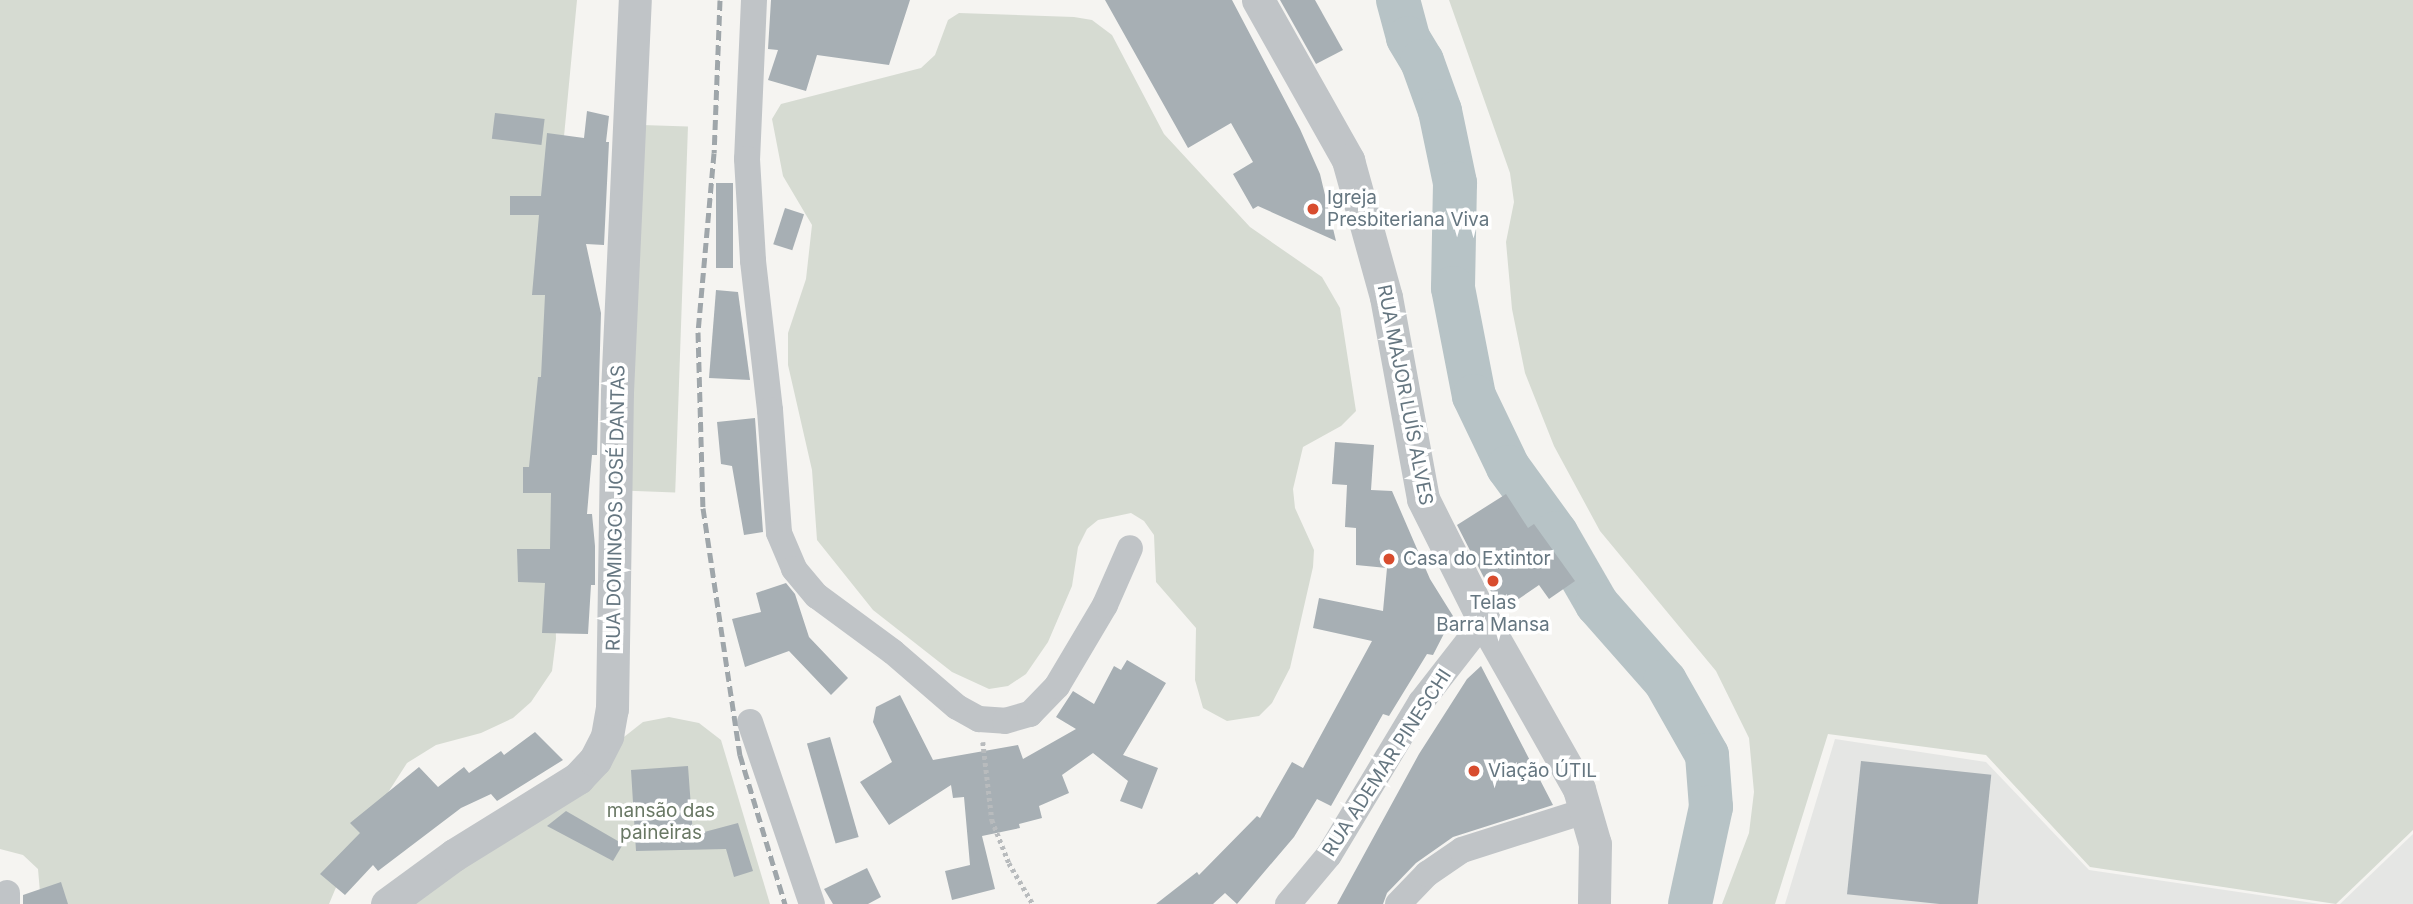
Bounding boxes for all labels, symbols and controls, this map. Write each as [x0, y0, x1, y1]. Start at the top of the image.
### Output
place label: Igreja Presbiteriana Viva [1327, 187, 1489, 231]
marker: Igreja Presbiteriana Viva [1305, 201, 1321, 217]
street label: RUA MAJOR LUÍS ALVES [1372, 283, 1438, 507]
street label: RUA DOMINGOS JOSÉ DANTAS [602, 365, 630, 651]
place label: Casa do Extintor [1403, 548, 1551, 570]
marker: Casa do Extintor [1381, 551, 1397, 567]
marker: Telas Barra Mansa [1485, 573, 1501, 589]
place label: Telas Barra Mansa [1436, 592, 1550, 636]
street label: RUA ADEMAR PINESCHI [1318, 665, 1456, 861]
place label: Viação ÚTIL [1488, 760, 1597, 782]
marker: Viação ÚTIL [1466, 763, 1482, 779]
park label: mansão das paineiras [607, 800, 715, 844]

